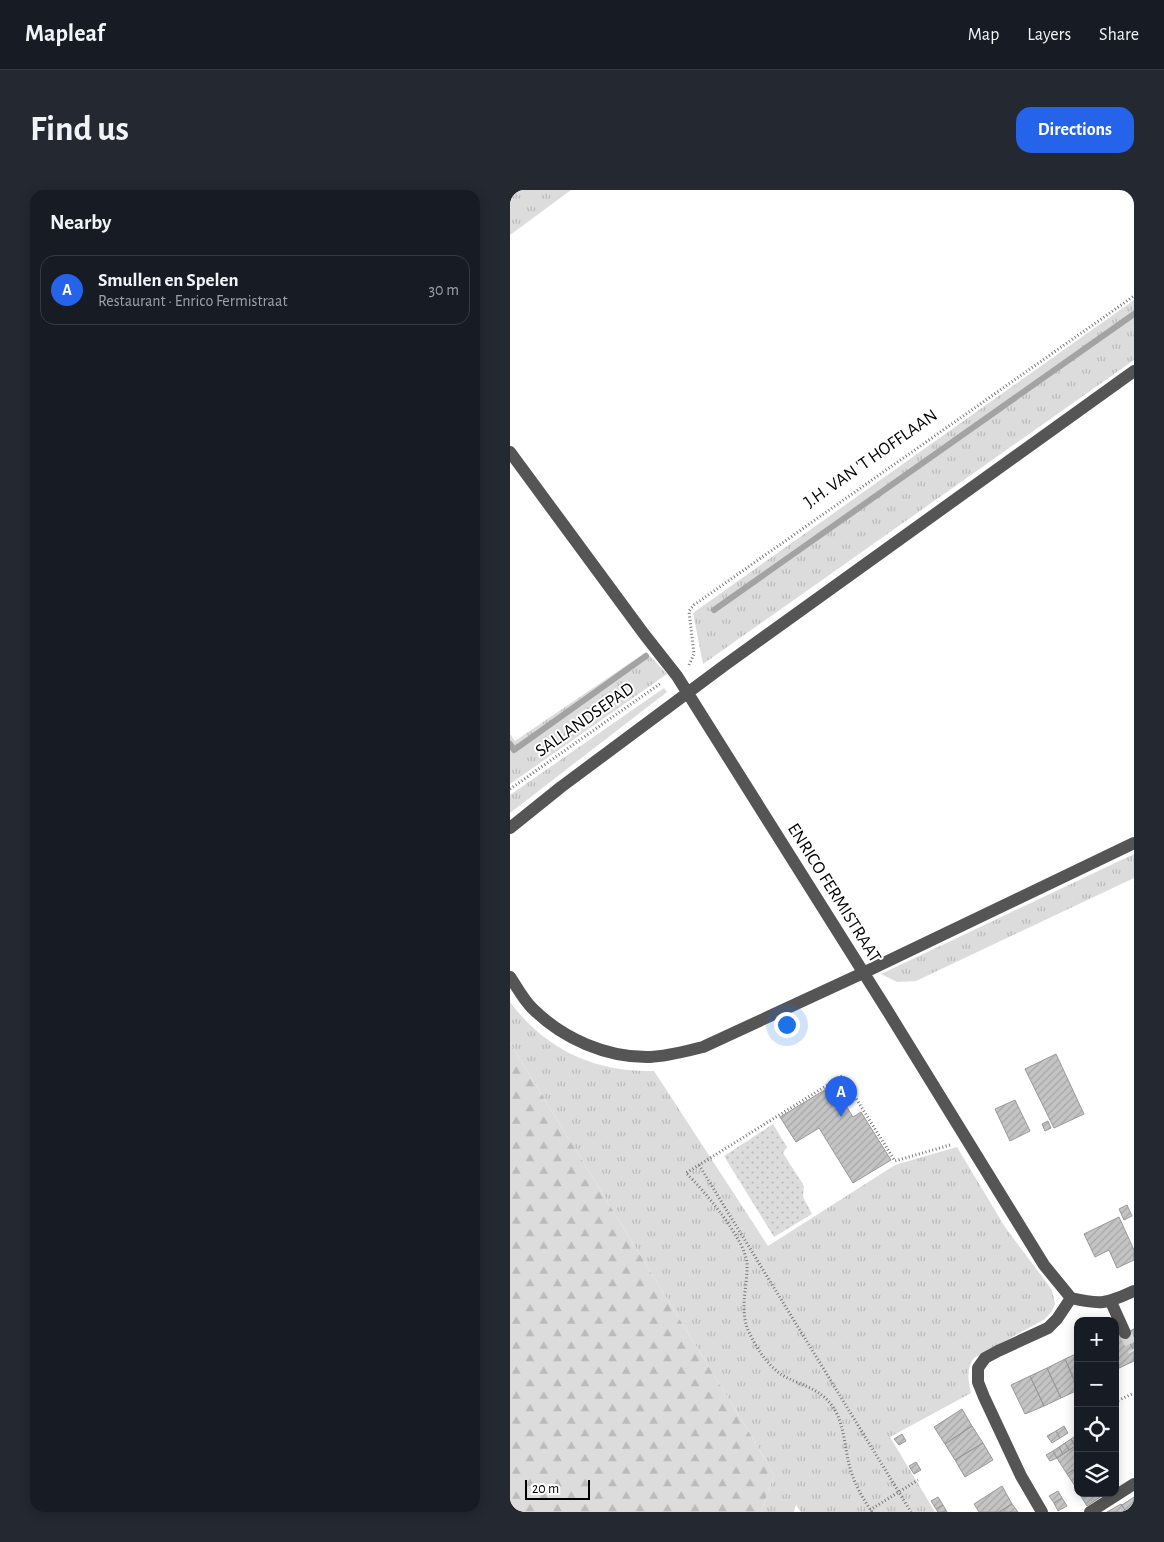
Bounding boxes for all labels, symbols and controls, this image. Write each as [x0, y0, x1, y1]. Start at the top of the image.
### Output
text: Mapleaf [25, 22, 105, 46]
text: Map [968, 26, 999, 44]
text: Layers [1027, 26, 1071, 44]
text: Share [1099, 26, 1139, 44]
button: Directions [1016, 107, 1134, 153]
text: Find us [30, 112, 129, 147]
text: Nearby [50, 212, 111, 233]
text: Smullen en Spelen [98, 271, 239, 290]
text: A [62, 282, 72, 298]
text: 30 m [429, 282, 459, 298]
text: Restaurant · Enrico Fermistraat [98, 293, 288, 309]
street label: J.H. VAN 'T HOFFLAAN [801, 406, 941, 512]
street label: SALLANDSEPAD [532, 679, 638, 761]
street label: ENRICO FERMISTRAAT [784, 820, 884, 966]
your location [774, 1012, 800, 1038]
pin: A [825, 1076, 857, 1117]
map controls [1074, 1317, 1119, 1497]
button: + [1074, 1317, 1119, 1362]
button: − [1074, 1362, 1119, 1407]
button: locate [1074, 1407, 1119, 1452]
button: layers [1074, 1452, 1119, 1497]
scale bar [525, 1477, 590, 1500]
text: 20 m [532, 1482, 559, 1496]

